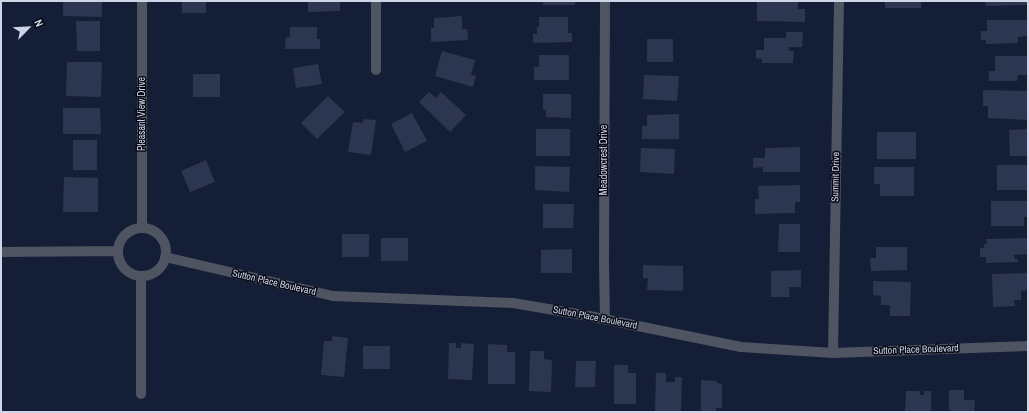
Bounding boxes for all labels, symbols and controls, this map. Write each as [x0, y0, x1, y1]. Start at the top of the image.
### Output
north arrow [8, 8, 48, 48]
text: N [31, 17, 47, 29]
street label: Pleasant View Drive [136, 77, 148, 151]
street label: Meadowcrest Drive [598, 125, 610, 195]
street label: Summit Drive [830, 152, 842, 202]
street label: Sutton Place Boulevard [231, 268, 317, 298]
street label: Sutton Place Boulevard [552, 304, 638, 332]
street label: Sutton Place Boulevard [873, 343, 959, 357]

